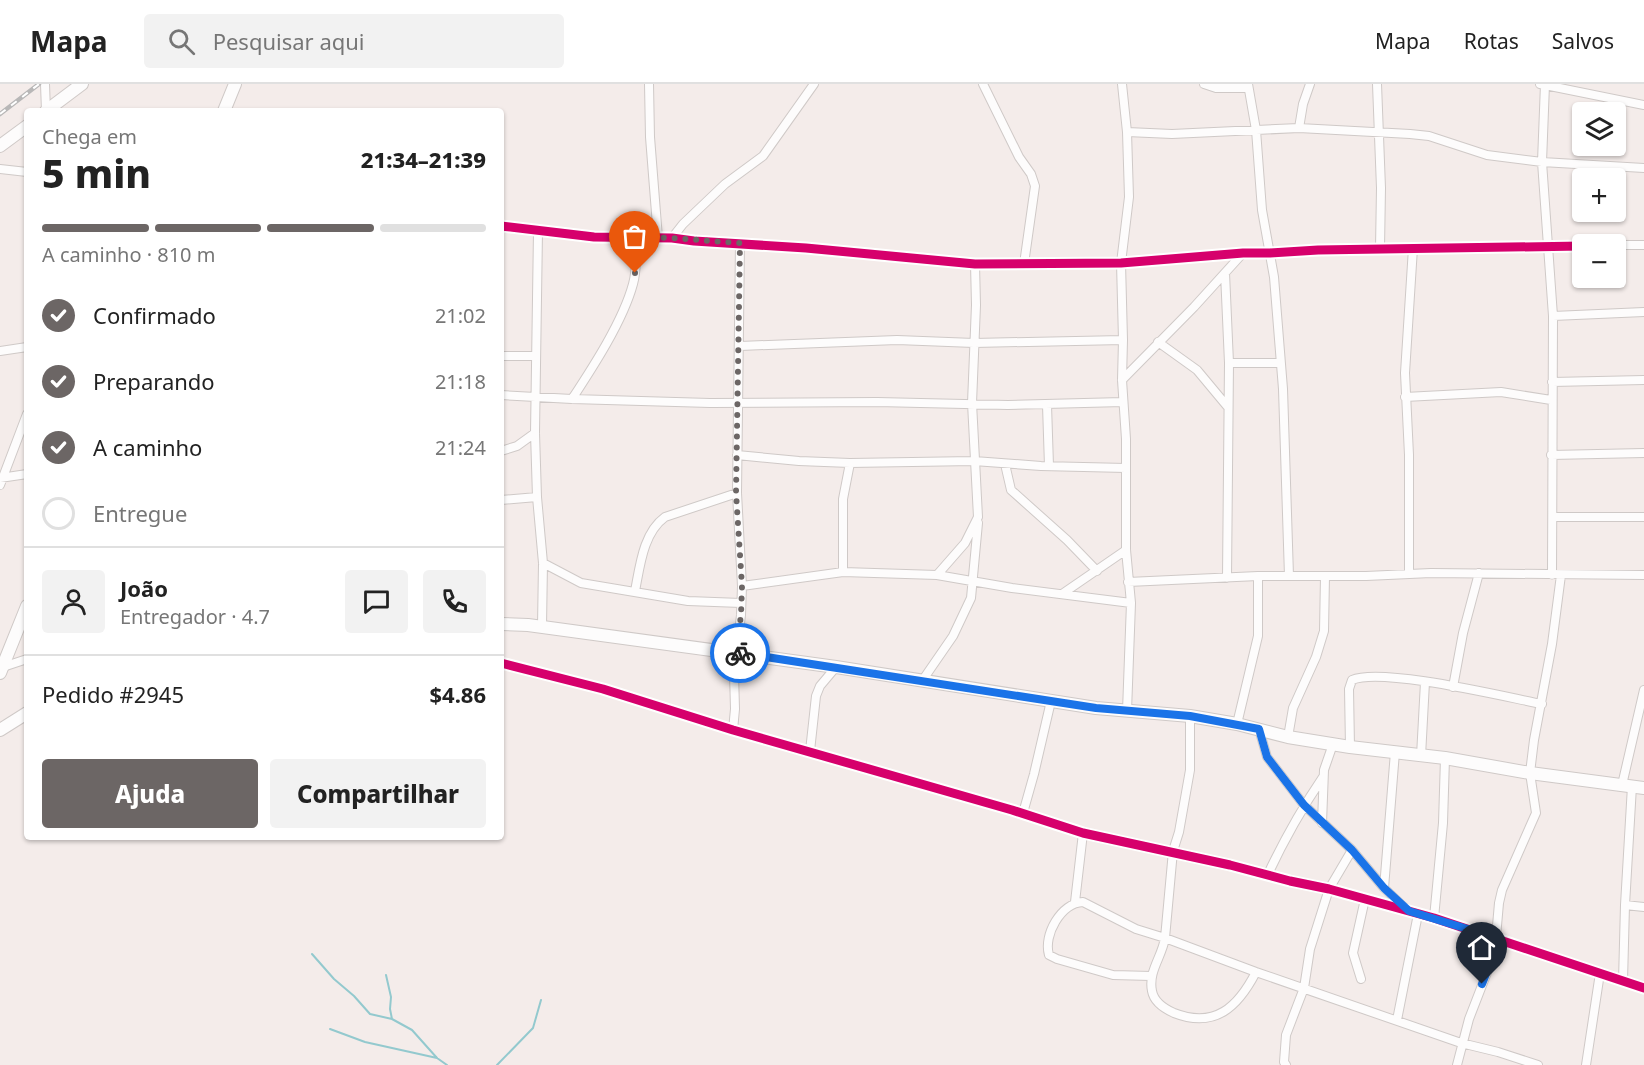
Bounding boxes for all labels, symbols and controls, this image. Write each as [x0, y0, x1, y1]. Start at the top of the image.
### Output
search box [144, 14, 564, 68]
text: Mapa [30, 22, 108, 60]
icon: search [165, 25, 198, 58]
text: Pesquisar aqui [213, 26, 365, 56]
text: Mapa [1375, 27, 1431, 55]
text: Rotas [1464, 27, 1519, 55]
text: Salvos [1552, 27, 1614, 55]
map controls [1572, 102, 1626, 288]
button: layers [1572, 102, 1626, 156]
text: Chega em [42, 123, 137, 150]
text: 21:34–21:39 [361, 144, 486, 174]
text: 5 min [42, 146, 151, 199]
button: + [1572, 168, 1626, 222]
pin [609, 211, 660, 273]
icon: bag [618, 220, 651, 253]
button: − [1572, 234, 1626, 288]
text: A caminho · 810 m [42, 241, 215, 268]
icon: check [42, 299, 75, 332]
text: Confirmado [93, 300, 216, 330]
text: 21:02 [435, 302, 486, 329]
icon: check [42, 365, 75, 398]
text: Preparando [93, 366, 215, 396]
text: 21:18 [435, 368, 486, 395]
icon: check [42, 431, 75, 464]
text: A caminho [93, 432, 202, 462]
text: 21:24 [435, 434, 486, 461]
text: Entregue [93, 498, 187, 528]
button: person [42, 570, 105, 633]
button: chat [345, 570, 408, 633]
button: phone [423, 570, 486, 633]
text: João [120, 573, 168, 603]
text: Entregador · 4.7 [120, 603, 270, 630]
courier [710, 623, 770, 683]
icon: bike [724, 637, 757, 670]
text: Pedido #2945 [42, 679, 184, 709]
text: $4.86 [429, 679, 486, 709]
button: Ajuda [42, 759, 258, 828]
button: Compartilhar [270, 759, 486, 828]
pin [1456, 922, 1507, 984]
icon: home [1465, 931, 1498, 964]

